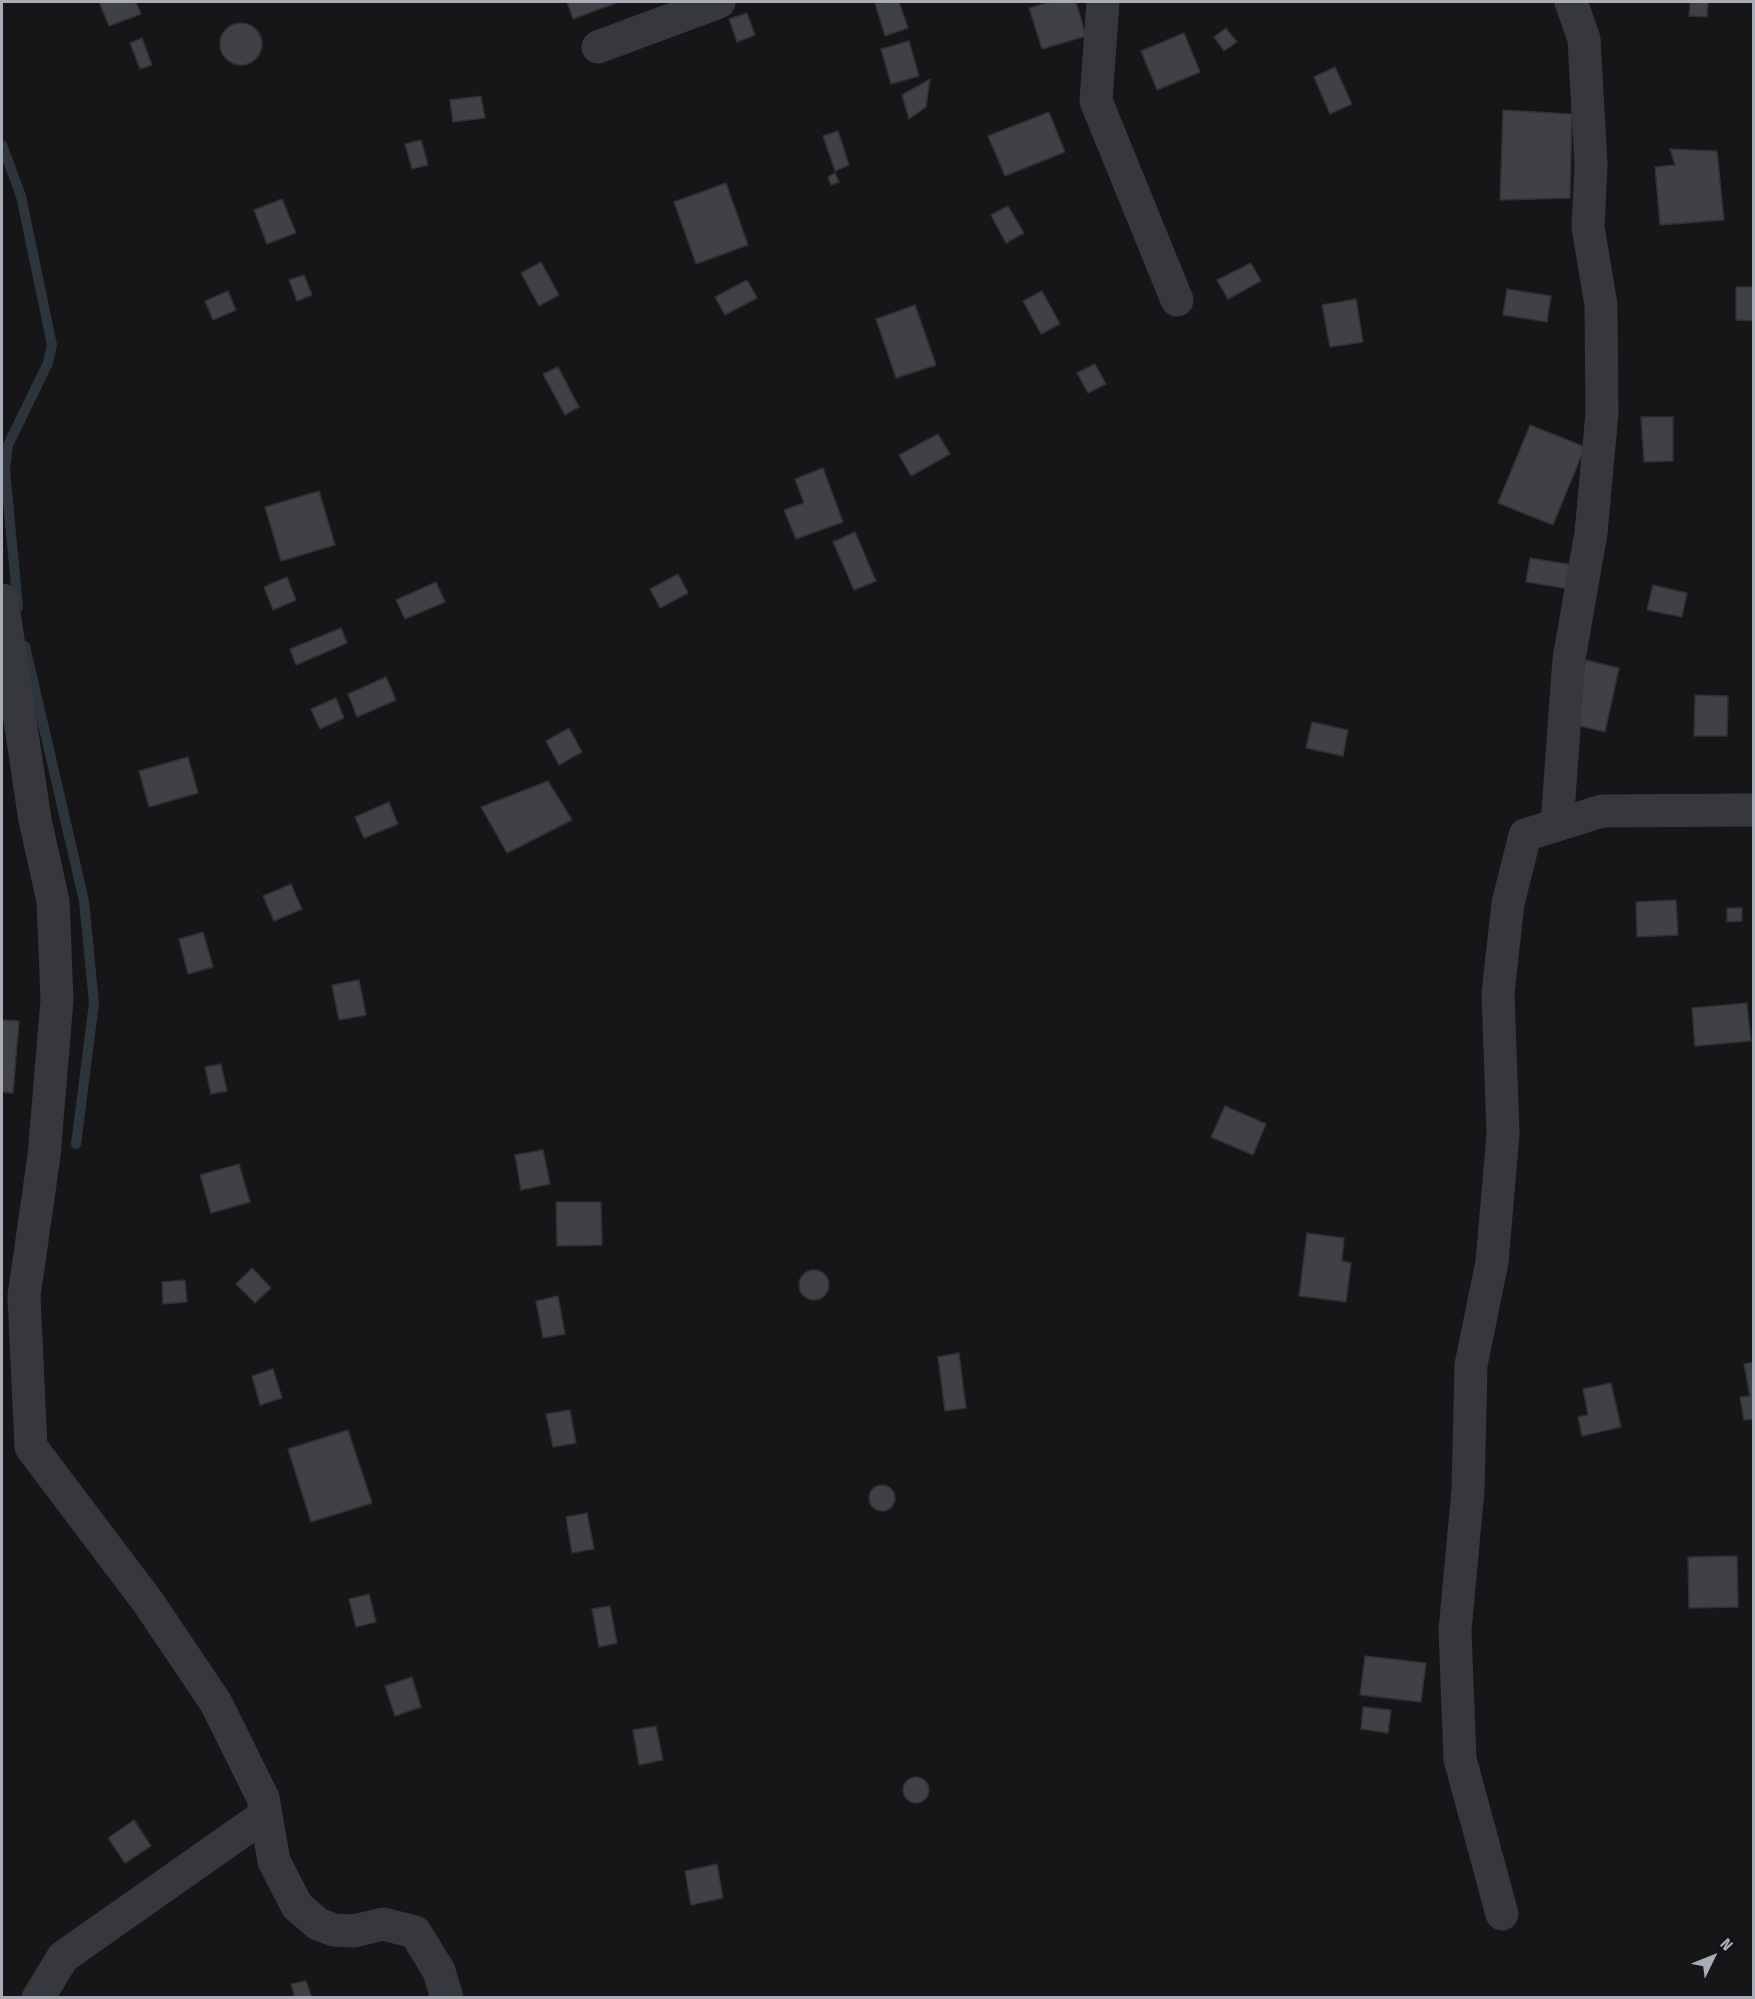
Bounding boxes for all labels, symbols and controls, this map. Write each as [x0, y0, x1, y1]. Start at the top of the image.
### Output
north arrow [1683, 1927, 1743, 1987]
text: N [1716, 1934, 1737, 1954]

